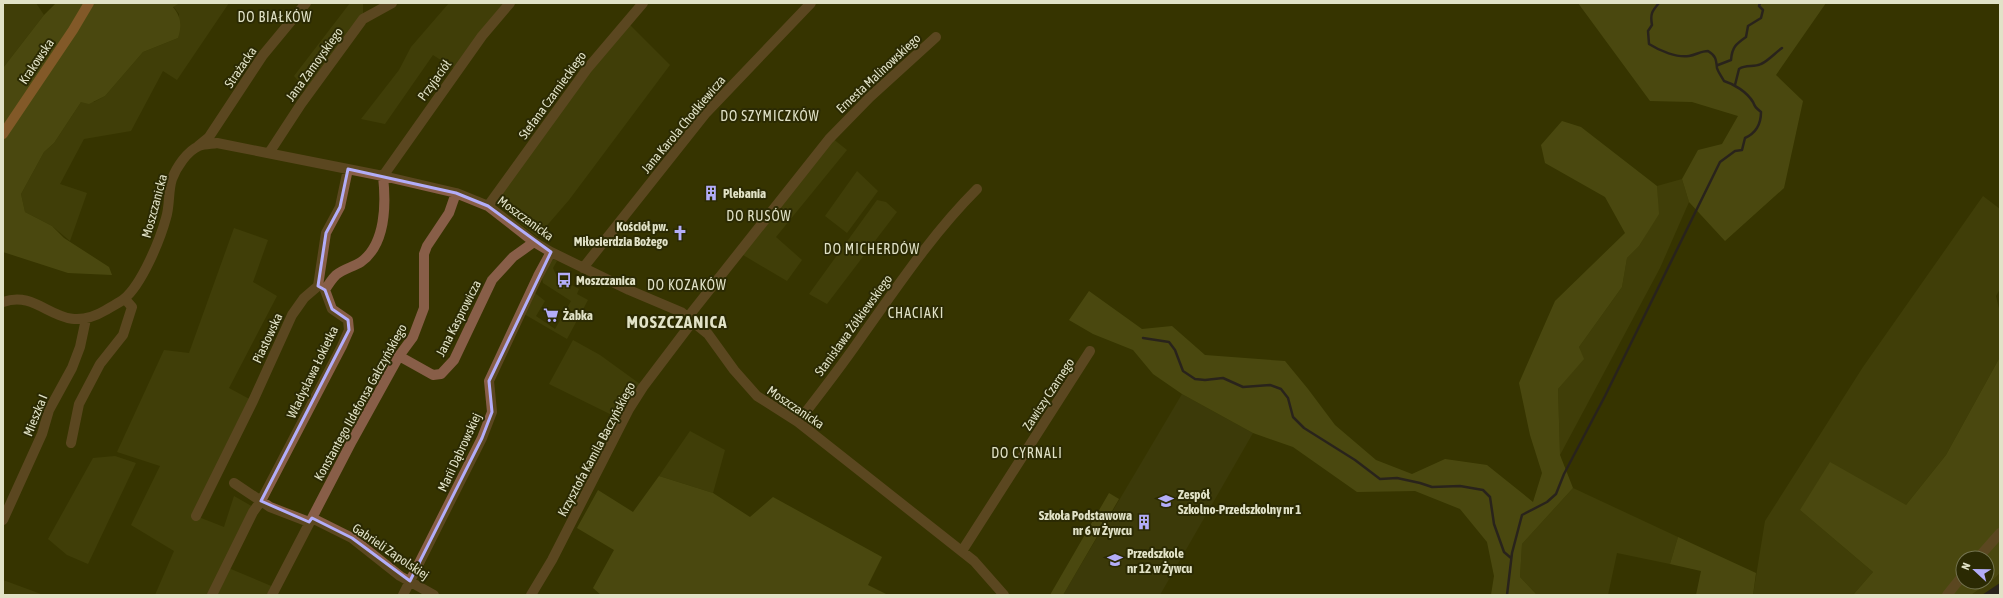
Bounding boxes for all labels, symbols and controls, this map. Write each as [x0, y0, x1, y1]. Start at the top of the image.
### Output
district label: DO BIAŁKÓW [237, 9, 313, 25]
street label: Jana Zamoyskiego [283, 25, 346, 104]
street label: Ernesta Malinowskiego [833, 31, 923, 116]
street label: Krakowska [16, 36, 57, 87]
street label: Strażacka [221, 44, 260, 91]
street label: Stefana Czarnieckiego [516, 49, 589, 142]
street label: Przyjaciół [415, 57, 455, 104]
street label: Jana Karola Chodkiewicza [638, 73, 729, 176]
district label: DO SZYMICZKÓW [720, 108, 820, 124]
street label: Moszczanicka [139, 173, 170, 240]
building icon: Plebania [702, 184, 720, 202]
place label: Plebania [723, 186, 766, 201]
street label: Moszczanicka [495, 193, 557, 244]
district label: DO RUSÓW [726, 208, 792, 224]
place label: Kościół pw. Miłosierdzia Bożego [574, 219, 669, 249]
church icon: Kościół pw. Miłosierdzia Bożego [671, 224, 689, 242]
district label: DO MICHERDÓW [824, 241, 920, 257]
bus stop icon: Moszczanica [555, 271, 573, 289]
street label: Stanisława Żółkiewskiego [812, 272, 895, 379]
place label: Moszczanica [576, 273, 636, 288]
district label: DO KOZAKÓW [647, 277, 727, 293]
street label: Jana Kasprowicza [433, 278, 484, 359]
district label: CHACIAKI [888, 305, 944, 321]
supermarket icon: Żabka [542, 306, 560, 324]
place label: Żabka [563, 308, 593, 323]
street label: Piastowska [249, 311, 286, 366]
district label: MOSZCZANICA [626, 312, 728, 332]
street label: Konstantego Ildefonsa Gałczyńskiego [311, 321, 410, 483]
street label: Władysława Łokietka [284, 324, 341, 421]
street label: Zawiszy Czarnego [1019, 355, 1077, 433]
street label: Krzysztofa Kamila Baczyńskiego [555, 379, 638, 519]
street label: Moszczanicka [764, 383, 827, 432]
street label: Mieszka I [20, 392, 51, 438]
street label: Marii Dąbrowskiej [435, 410, 484, 494]
district label: DO CYRNALI [991, 445, 1063, 461]
place label: Zespół Szkolno-Przedszkolny nr 1 [1178, 487, 1301, 517]
school or university icon: Zespół Szkolno-Przedszkolny nr 1 [1157, 492, 1175, 510]
place label: Szkoła Podstawowa nr 6 w Żywcu [1039, 508, 1132, 538]
building icon: Szkoła Podstawowa nr 6 w Żywcu [1135, 513, 1153, 531]
street label: Gabrieli Zapolskiej [349, 520, 432, 583]
place label: Przedszkole nr 12 w Żywcu [1127, 546, 1192, 576]
north arrow [1955, 550, 1995, 590]
school or university icon: Przedszkole nr 12 w Żywcu [1106, 551, 1124, 569]
text: N [1959, 561, 1973, 572]

